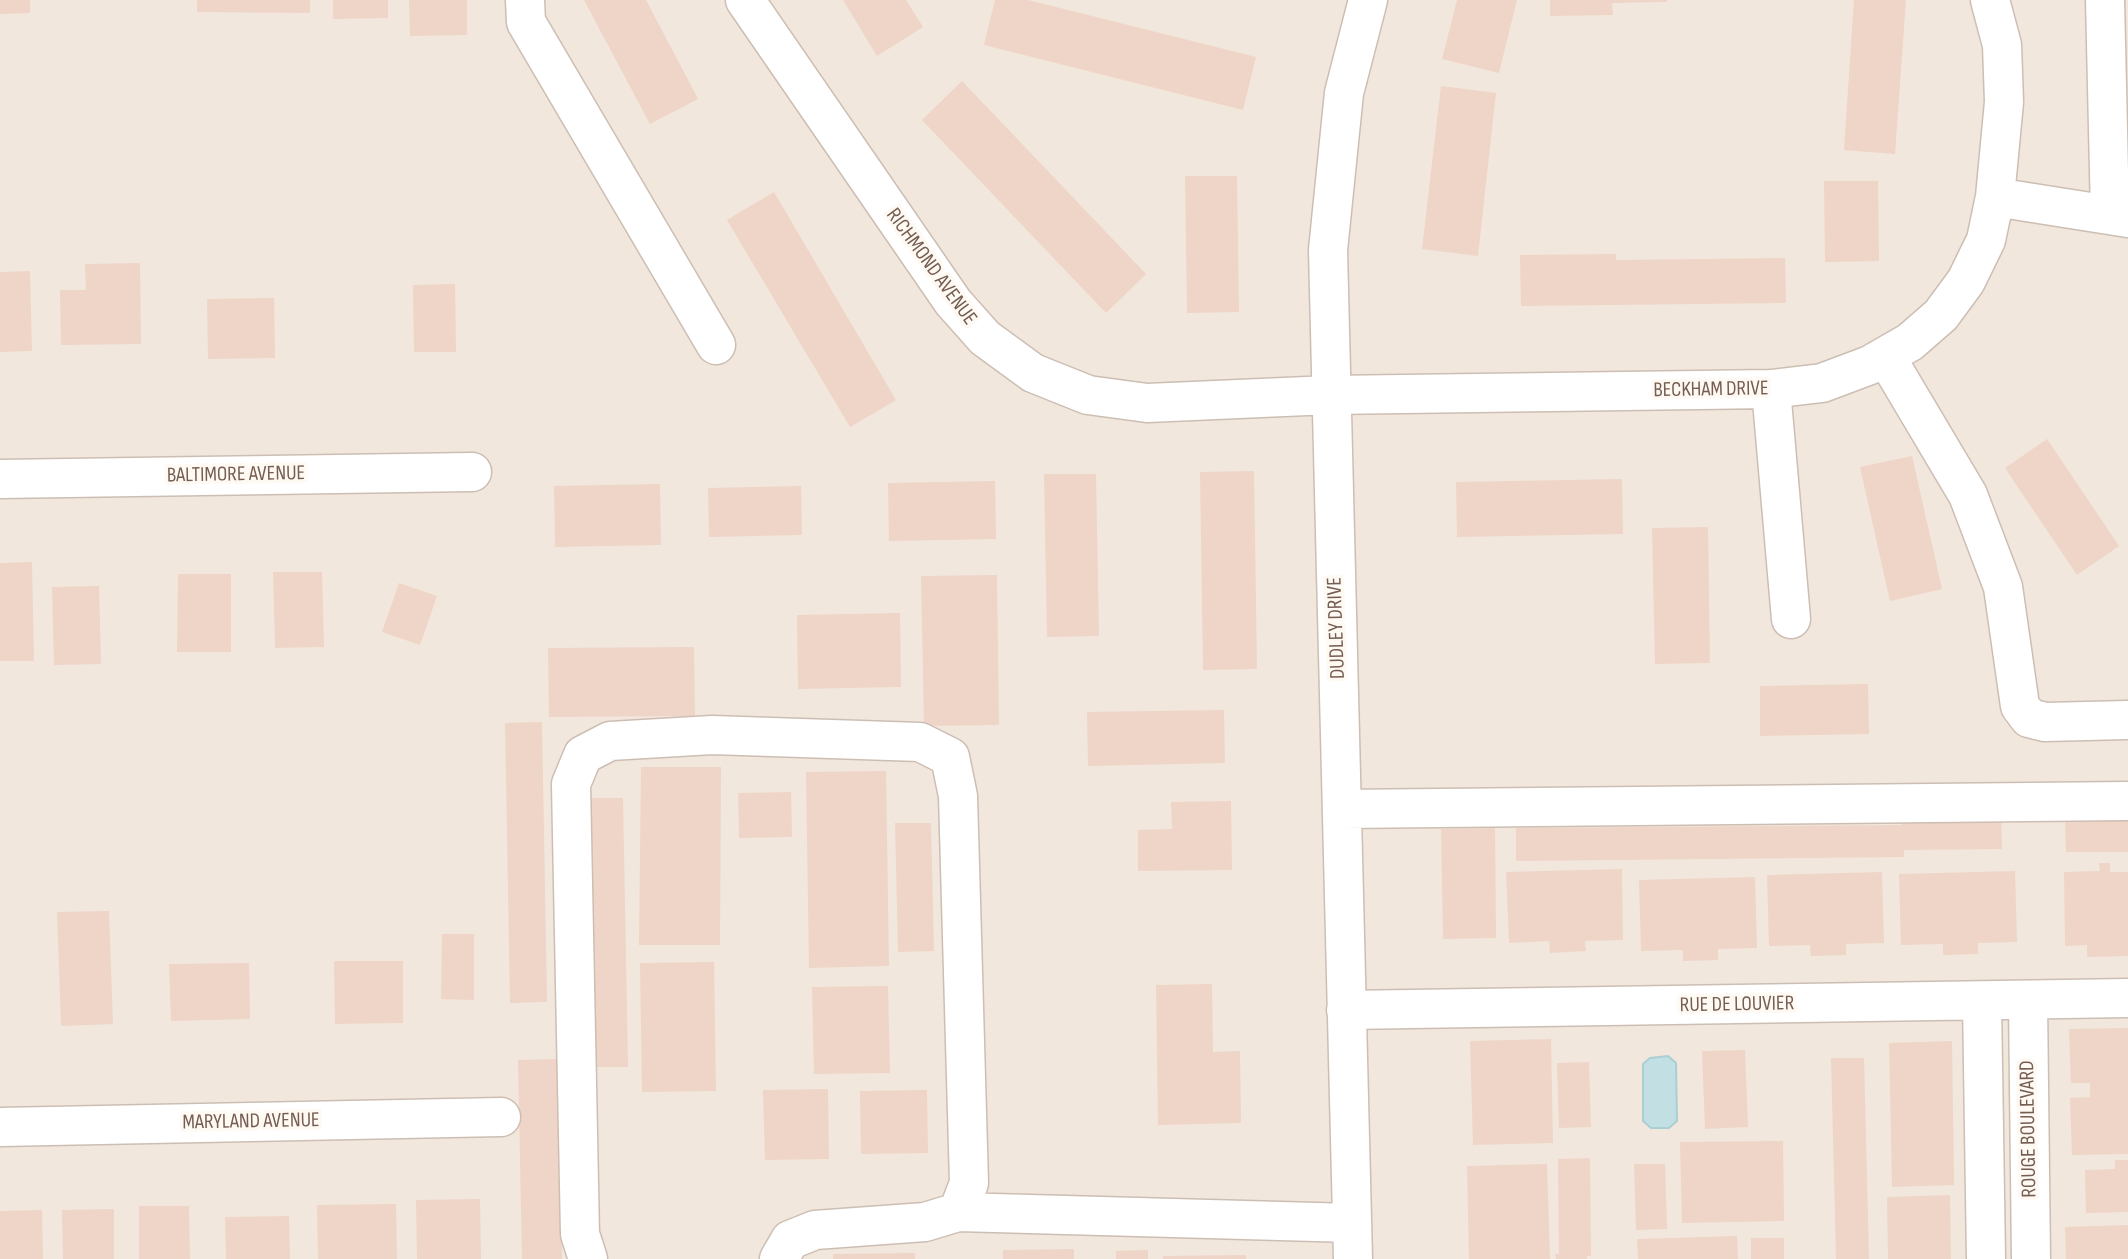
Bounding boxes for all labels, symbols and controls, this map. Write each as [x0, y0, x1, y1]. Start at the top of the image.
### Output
street label: RICHMOND AVENUE [880, 204, 982, 330]
street label: BECKHAM DRIVE [1653, 376, 1769, 404]
street label: BALTIMORE AVENUE [167, 461, 305, 489]
street label: DUDLEY DRIVE [1323, 577, 1351, 679]
street label: RUE DE LOUVIER [1680, 991, 1794, 1019]
street label: ROUGE BOULEVARD [2015, 1060, 2043, 1198]
street label: MARYLAND AVENUE [182, 1108, 320, 1136]

